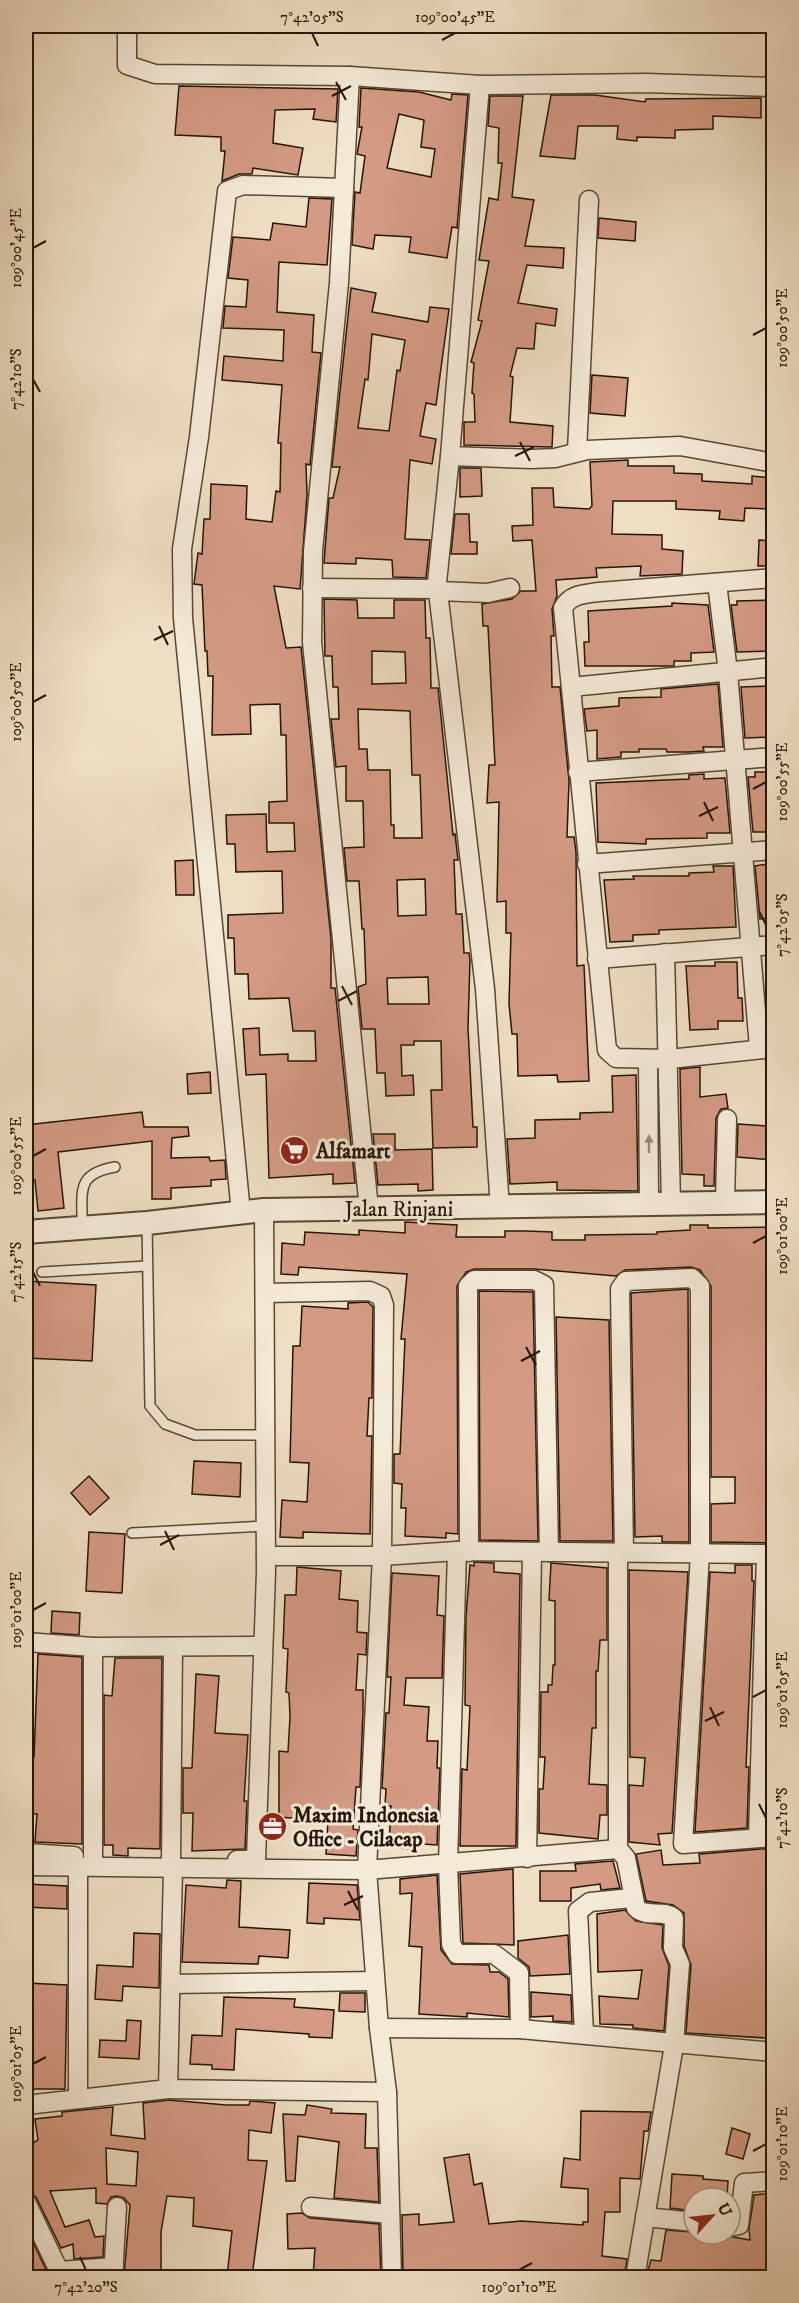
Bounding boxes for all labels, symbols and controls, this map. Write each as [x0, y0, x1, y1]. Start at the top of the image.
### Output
text: 7°42'05"S [280, 8, 344, 27]
text: 109°00'45"E [415, 8, 495, 27]
text: 109°00'45"E [7, 208, 26, 288]
text: 109°00'50"E [773, 288, 792, 368]
text: 7°42'10"S [7, 348, 26, 410]
text: 109°00'50"E [7, 662, 26, 742]
text: 109°00'55"E [773, 742, 792, 821]
text: 7°42'05"S [773, 893, 792, 957]
text: 109°00'55"E [7, 1116, 26, 1195]
supermarket icon: Alfamart [279, 1135, 311, 1167]
one-way arrow [644, 1135, 654, 1154]
place label: Alfamart [315, 1139, 391, 1165]
street label: Jalan Rinjani [343, 1197, 453, 1223]
text: 109°01'00"E [773, 1197, 792, 1275]
text: 7°42'15"S [7, 1242, 26, 1302]
text: 109°01'00"E [7, 1571, 26, 1649]
text: 109°01'05"E [773, 1651, 792, 1728]
text: 7°42'10"S [773, 1787, 792, 1849]
place label: Maxim Indonesia Office - Cilacap [293, 1803, 439, 1853]
office icon: Maxim Indonesia Office - Cilacap [256, 1811, 288, 1843]
text: 109°01'05"E [7, 2025, 26, 2102]
text: 109°01'10"E [773, 2106, 792, 2181]
north arrow [682, 2186, 742, 2246]
text: U [713, 2200, 736, 2220]
text: 7°42'20"S [54, 2278, 118, 2297]
text: 109°01'10"E [482, 2278, 557, 2297]

